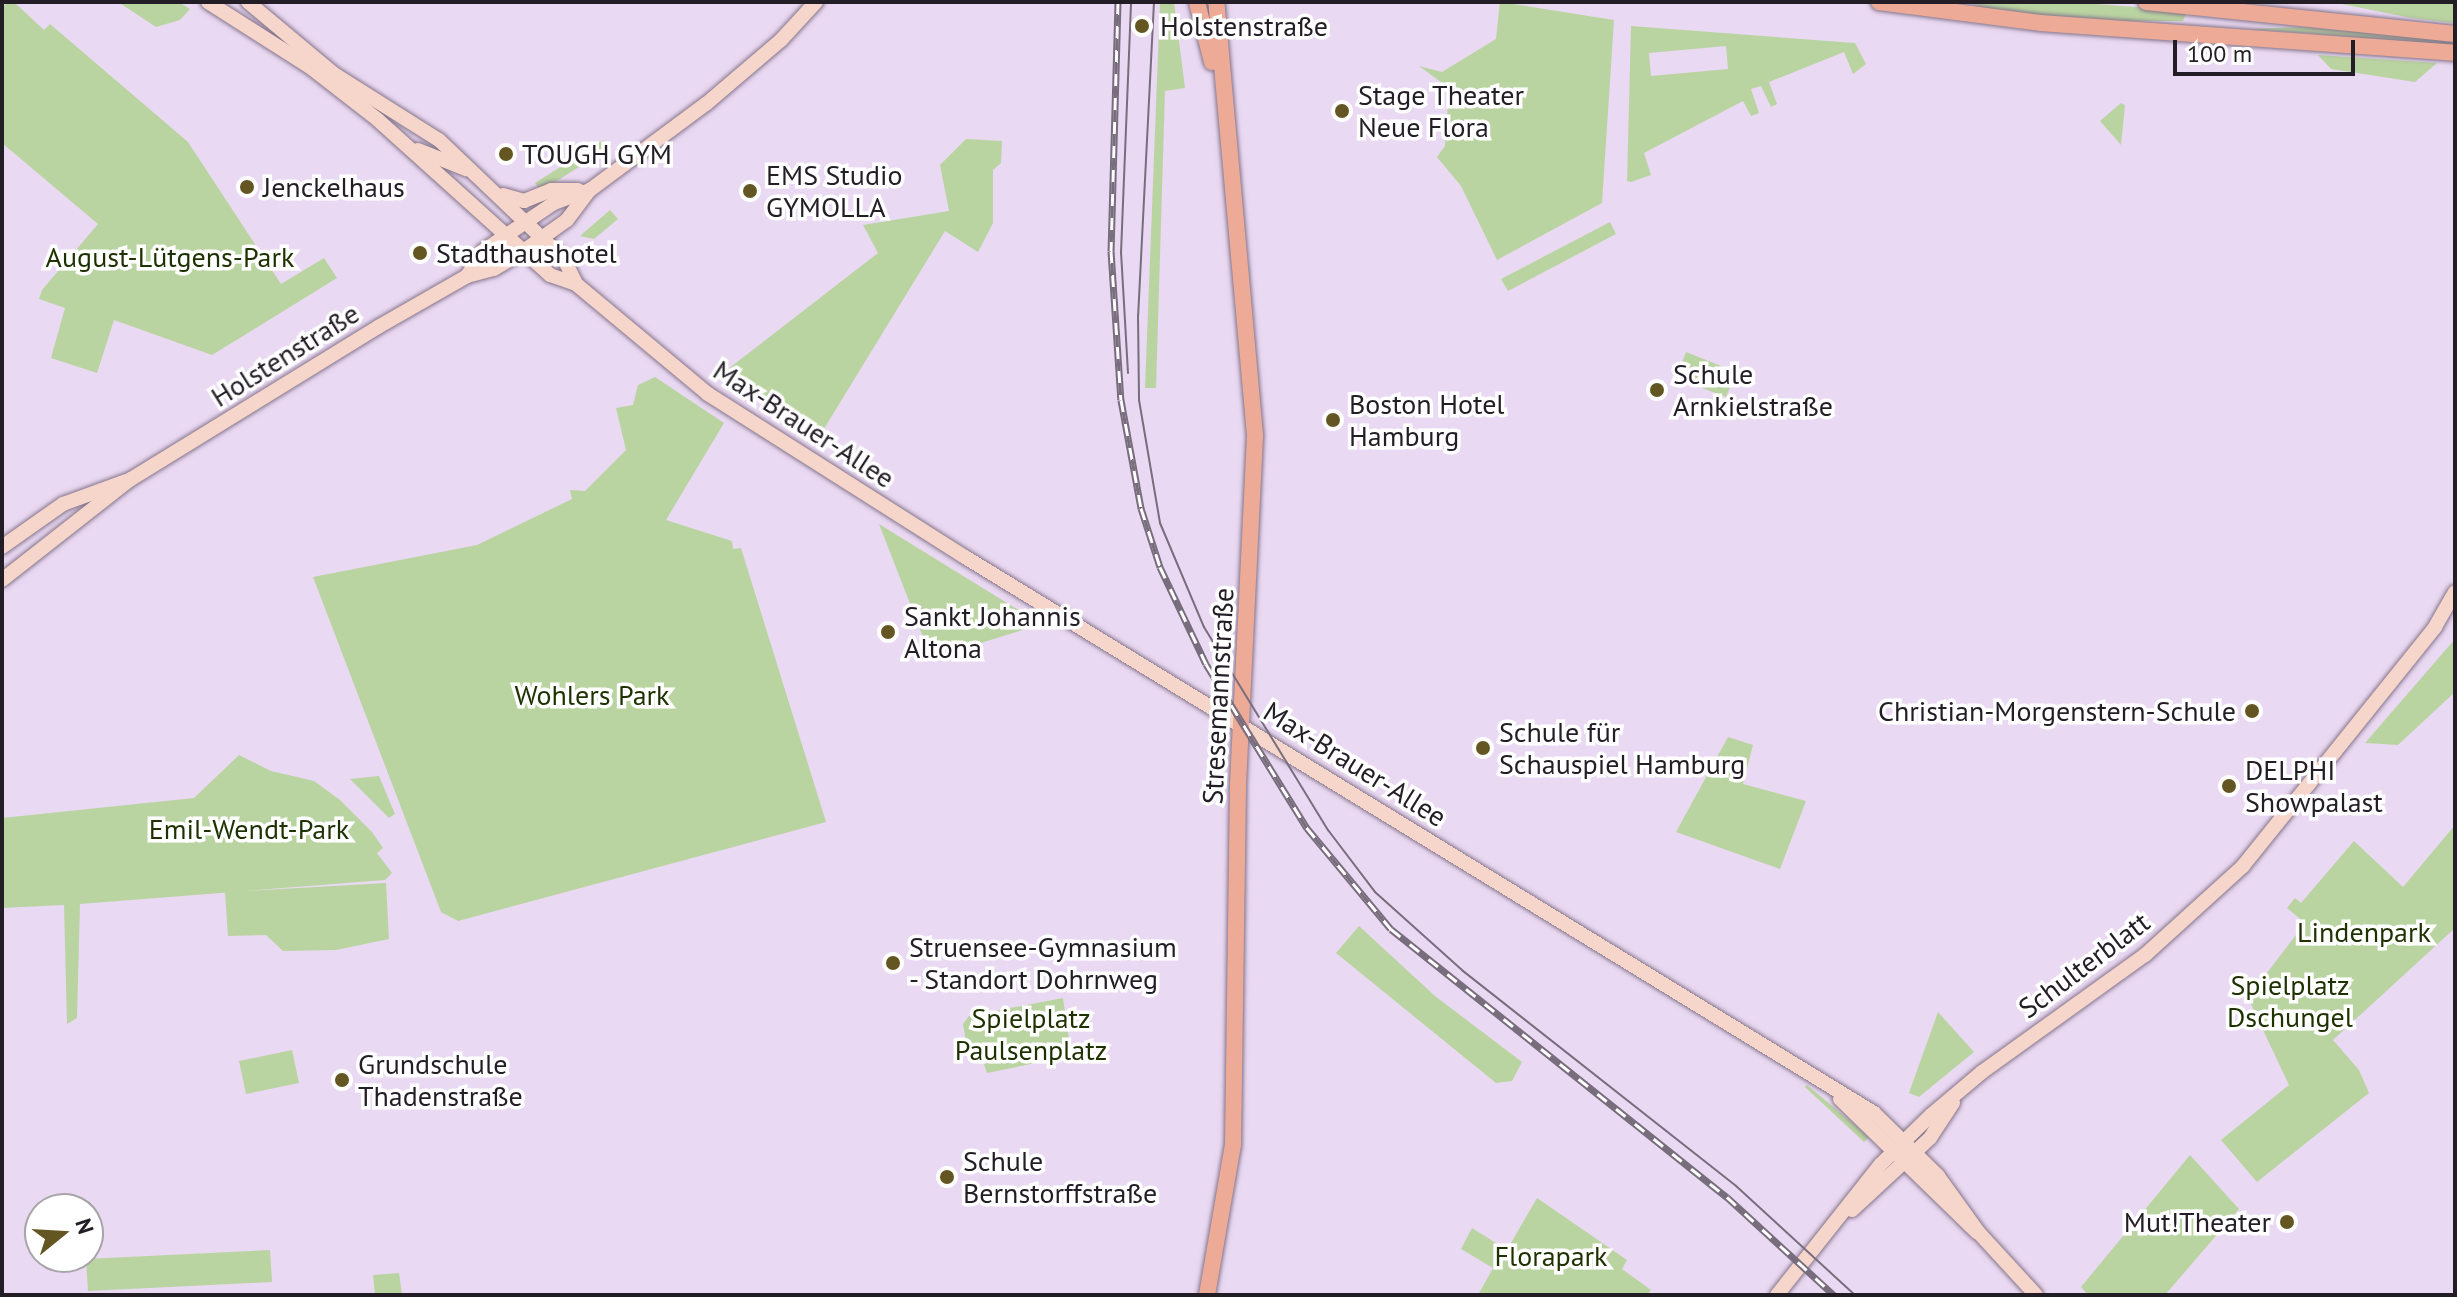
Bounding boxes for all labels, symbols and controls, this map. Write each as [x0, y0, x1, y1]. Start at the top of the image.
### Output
place label: Holstenstraße [1160, 9, 1328, 43]
marker: Holstenstraße [1131, 15, 1153, 37]
scale bar [2177, 24, 2359, 74]
text: 100 m [2187, 38, 2252, 69]
place label: Stage Theater Neue Flora [1358, 78, 1525, 144]
marker: Stage Theater Neue Flora [1333, 102, 1351, 120]
place label: TOUGH GYM [522, 137, 672, 171]
marker: TOUGH GYM [497, 145, 515, 163]
place label: EMS Studio GYMOLLA [766, 158, 903, 224]
place label: Jenckelhaus [263, 170, 405, 204]
marker: Jenckelhaus [238, 178, 256, 196]
marker: EMS Studio GYMOLLA [741, 182, 759, 200]
place label: Stadthaushotel [436, 236, 617, 270]
park label: August-Lütgens-Park [46, 240, 294, 274]
marker: Stadthaushotel [411, 244, 429, 262]
street label: Holstenstraße [205, 296, 365, 414]
street label: Max-Brauer-Allee [707, 353, 901, 495]
place label: Schule Arnkielstraße [1673, 357, 1833, 423]
marker: Schule Arnkielstraße [1648, 381, 1666, 399]
place label: Boston Hotel Hamburg [1349, 387, 1505, 453]
marker: Boston Hotel Hamburg [1324, 411, 1342, 429]
street label: Stresemannstraße [1196, 587, 1240, 805]
place label: Sankt Johannis Altona [904, 599, 1081, 665]
marker: Sankt Johannis Altona [879, 623, 897, 641]
park label: Wohlers Park [514, 678, 670, 712]
street label: Max-Brauer-Allee [1258, 694, 1452, 834]
place label: Christian-Morgenstern-Schule [1878, 694, 2236, 728]
marker: Christian-Morgenstern-Schule [2243, 702, 2261, 720]
place label: Schule für Schauspiel Hamburg [1499, 715, 1745, 781]
marker: Schule für Schauspiel Hamburg [1474, 739, 1492, 757]
place label: DELPHI Showpalast [2245, 753, 2383, 819]
marker: DELPHI Showpalast [2220, 777, 2238, 795]
park label: Emil-Wendt-Park [149, 812, 349, 846]
street label: Schulterblatt [2012, 905, 2156, 1025]
park label: Lindenpark [2297, 915, 2431, 949]
place label: Struensee-Gymnasium - Standort Dohrnweg [909, 930, 1177, 996]
marker: Struensee-Gymnasium - Standort Dohrnweg [884, 954, 902, 972]
park label: Spielplatz Dschungel [2227, 968, 2353, 1034]
park label: Spielplatz Paulsenplatz [955, 1001, 1107, 1067]
place label: Grundschule Thadenstraße [358, 1047, 523, 1113]
marker: Grundschule Thadenstraße [333, 1071, 351, 1089]
place label: Schule Bernstorffstraße [963, 1144, 1157, 1210]
marker: Schule Bernstorffstraße [938, 1168, 956, 1186]
north arrow [24, 1193, 104, 1273]
place label: Mut!Theater [2124, 1205, 2271, 1239]
marker: Mut!Theater [2278, 1213, 2296, 1231]
text: N [69, 1215, 100, 1237]
park label: Florapark [1494, 1239, 1608, 1273]

